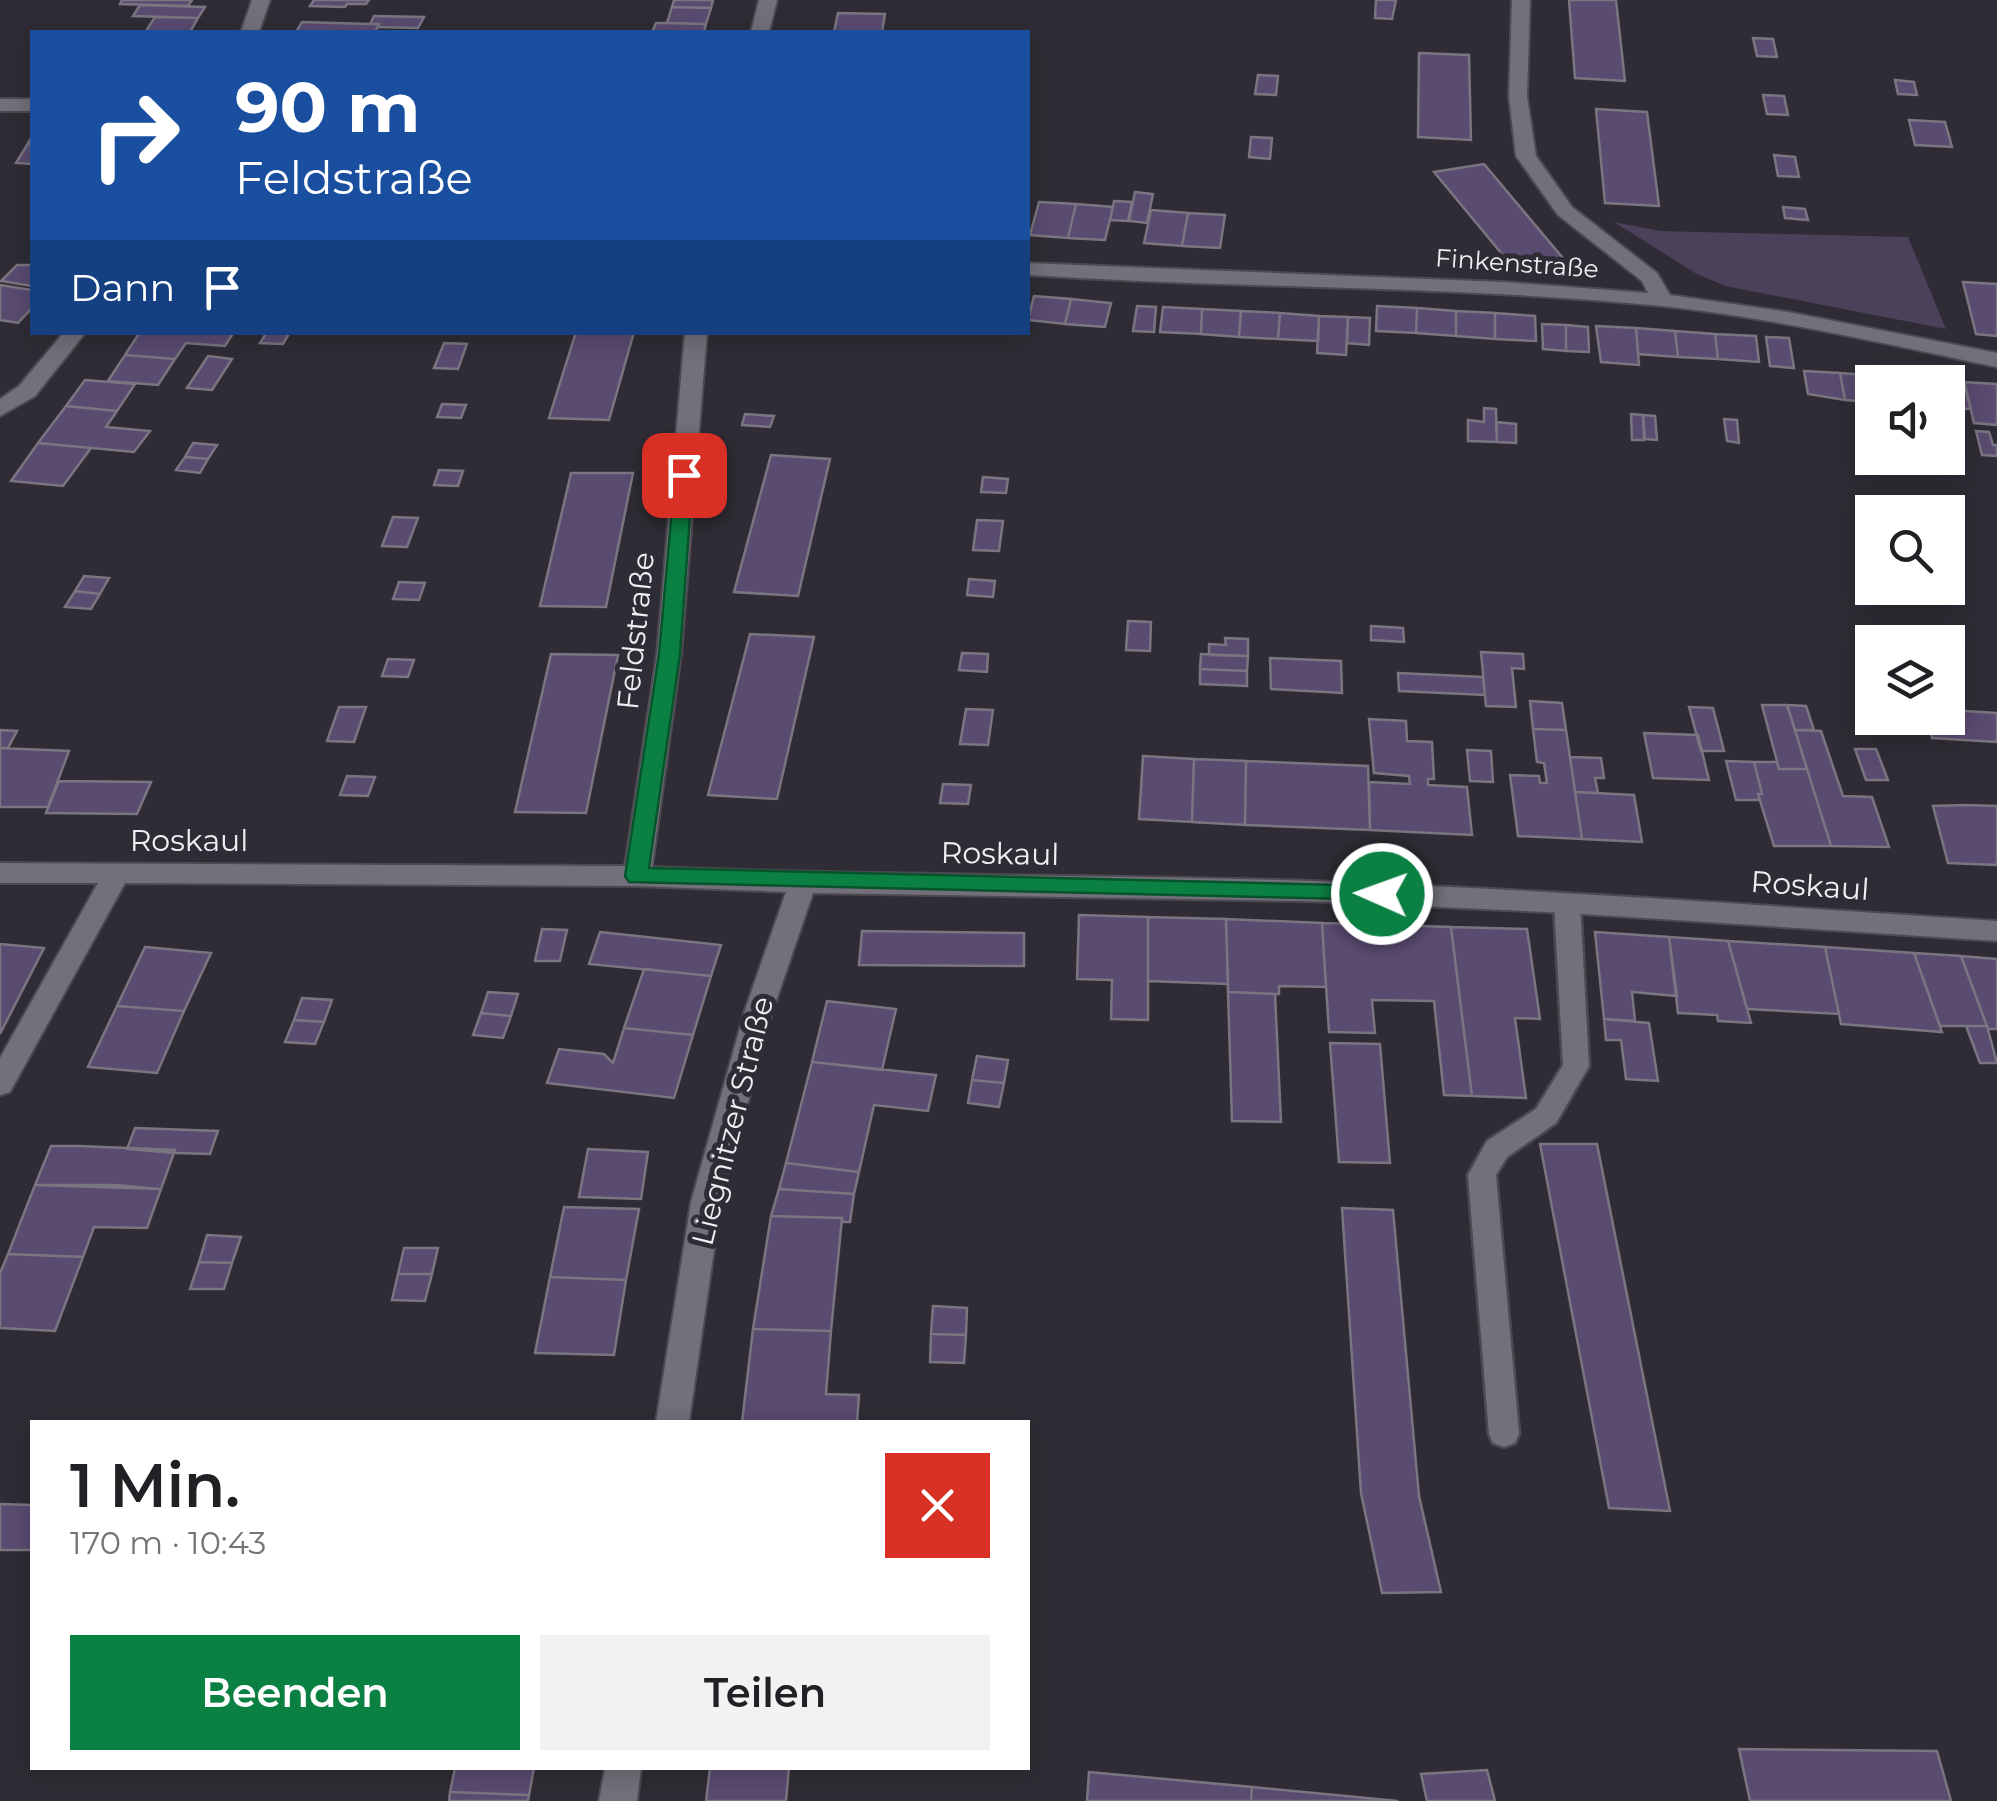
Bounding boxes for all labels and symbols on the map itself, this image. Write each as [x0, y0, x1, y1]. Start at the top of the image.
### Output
street label: Finkenstraße [1434, 242, 1600, 284]
pin [642, 433, 727, 518]
street label: Feldstraße [609, 550, 662, 712]
street label: Roskaul [130, 822, 248, 859]
street label: Roskaul [940, 834, 1060, 873]
position arrow [1330, 842, 1434, 946]
street label: Roskaul [1750, 863, 1871, 908]
street label: Liegnitzer Straße [684, 993, 781, 1249]

